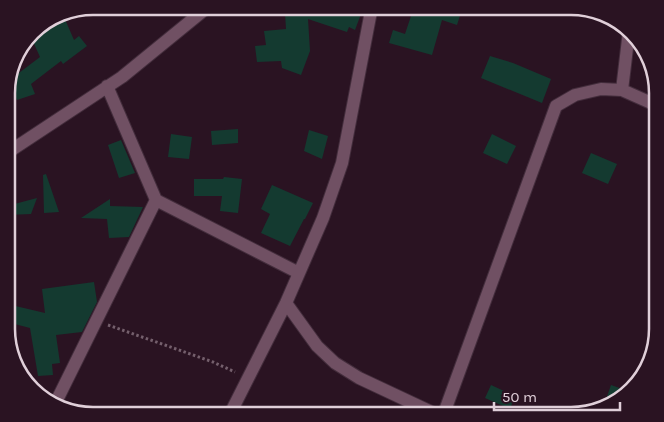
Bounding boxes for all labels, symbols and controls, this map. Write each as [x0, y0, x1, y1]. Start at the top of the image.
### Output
scale bar [494, 380, 620, 412]
text: 50 m [502, 388, 537, 406]

